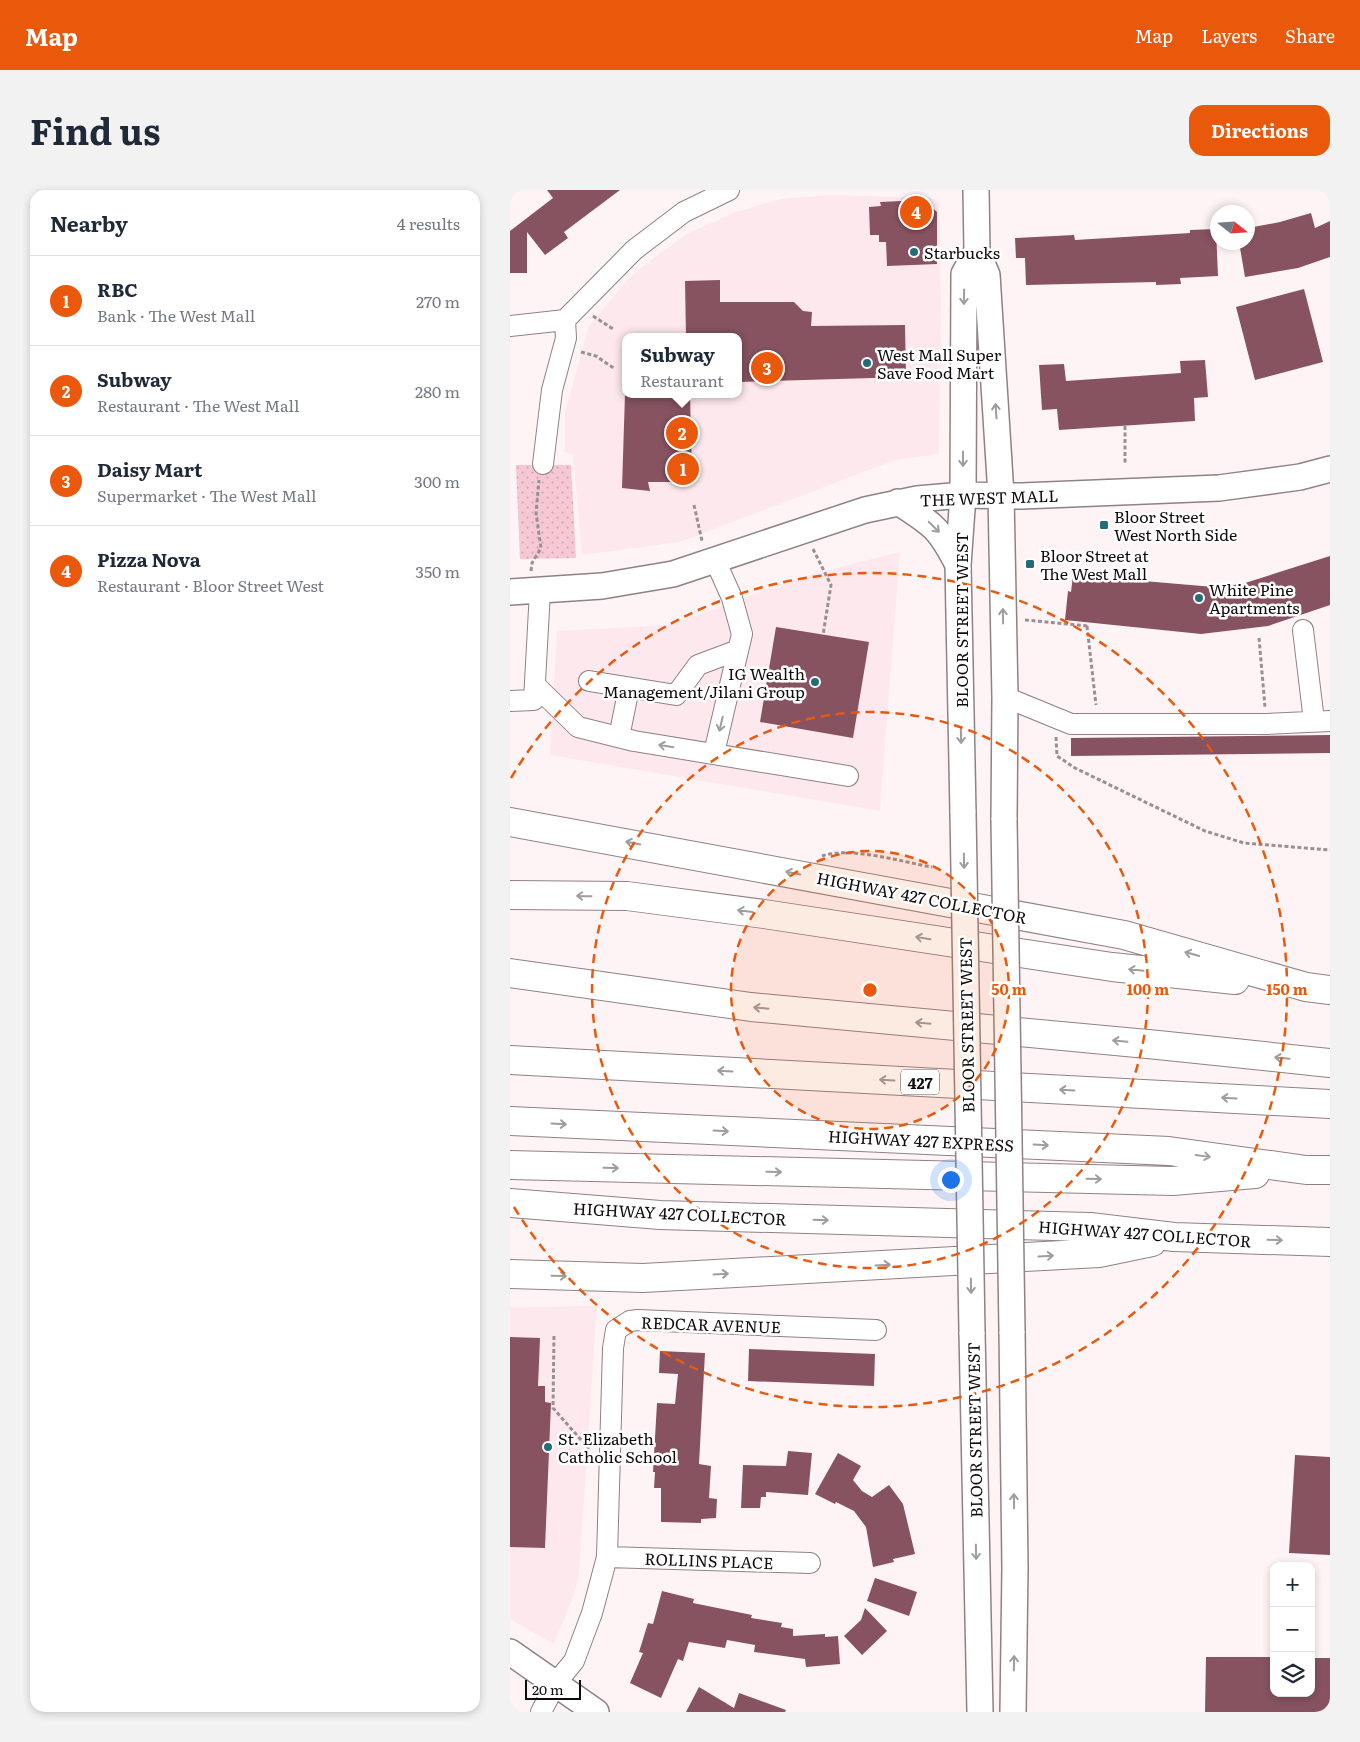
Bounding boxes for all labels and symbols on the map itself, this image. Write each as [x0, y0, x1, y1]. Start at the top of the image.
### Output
pin: 4 [900, 193, 932, 231]
north arrow [1210, 205, 1255, 250]
place label: Starbucks [924, 240, 1000, 264]
marker: Starbucks [908, 246, 920, 258]
one-way arrow [959, 288, 969, 304]
place label: West Mall Super Save Food Mart [877, 342, 1002, 384]
pin: 3 [751, 349, 783, 387]
marker: West Mall Super Save Food Mart [861, 357, 873, 369]
one-way arrow [991, 403, 1001, 419]
pin: 2 [666, 414, 698, 452]
pin: 1 [667, 450, 699, 488]
one-way arrow [958, 450, 968, 467]
street label: THE WEST MALL [919, 483, 1059, 511]
place label: Bloor Street West North Side [1114, 504, 1237, 546]
marker: Bloor Street West North Side [1098, 519, 1110, 531]
one-way arrow [928, 521, 940, 533]
street label: BLOOR STREET WEST [949, 532, 973, 708]
place label: Bloor Street at The West Mall [1040, 543, 1149, 585]
marker: Bloor Street at The West Mall [1024, 558, 1036, 570]
place label: White Pine Apartments [1209, 577, 1300, 619]
marker: White Pine Apartments [1193, 592, 1205, 604]
one-way arrow [998, 608, 1008, 624]
place label: IG Wealth Management/Jilani Group [603, 661, 805, 703]
marker: IG Wealth Management/Jilani Group [809, 676, 821, 688]
one-way arrow [716, 716, 725, 732]
one-way arrow [956, 728, 966, 744]
one-way arrow [659, 741, 675, 751]
one-way arrow [626, 838, 642, 847]
one-way arrow [959, 853, 968, 869]
street label: HIGHWAY 427 COLLECTOR [815, 865, 1030, 929]
one-way arrow [785, 868, 801, 877]
one-way arrow [576, 891, 592, 901]
one-way arrow [737, 906, 753, 916]
one-way arrow [915, 933, 931, 943]
street label: BLOOR STREET WEST [952, 937, 980, 1113]
one-way arrow [1184, 949, 1200, 959]
one-way arrow [1128, 965, 1144, 975]
text: 50 m [991, 977, 1027, 1000]
text: 100 m [1127, 977, 1169, 1000]
text: 150 m [1266, 977, 1308, 1000]
centre of rings [861, 981, 879, 999]
one-way arrow [754, 1003, 770, 1013]
one-way arrow [916, 1018, 932, 1028]
one-way arrow [1112, 1036, 1128, 1046]
one-way arrow [1274, 1053, 1290, 1063]
one-way arrow [717, 1067, 733, 1076]
road number: 427 [901, 1070, 939, 1094]
one-way arrow [879, 1076, 895, 1085]
one-way arrow [1059, 1085, 1075, 1094]
one-way arrow [1221, 1094, 1237, 1103]
one-way arrow [550, 1119, 566, 1128]
street label: HIGHWAY 427 EXPRESS [828, 1123, 1014, 1157]
one-way arrow [712, 1126, 729, 1136]
one-way arrow [1032, 1141, 1048, 1150]
one-way arrow [1194, 1151, 1210, 1161]
one-way arrow [602, 1163, 619, 1173]
one-way arrow [765, 1167, 781, 1176]
your location [938, 1167, 964, 1193]
one-way arrow [1085, 1174, 1101, 1184]
street label: HIGHWAY 427 COLLECTOR [573, 1195, 788, 1231]
street label: HIGHWAY 427 COLLECTOR [1038, 1214, 1253, 1252]
one-way arrow [812, 1215, 828, 1224]
one-way arrow [1267, 1236, 1283, 1245]
one-way arrow [1037, 1251, 1053, 1261]
one-way arrow [875, 1260, 891, 1269]
one-way arrow [713, 1269, 729, 1278]
one-way arrow [550, 1271, 566, 1280]
one-way arrow [966, 1278, 976, 1294]
street label: REDCAR AVENUE [641, 1310, 781, 1338]
street label: BLOOR STREET WEST [960, 1342, 988, 1518]
place label: St. Elizabeth Catholic School [558, 1426, 677, 1468]
marker: St. Elizabeth Catholic School [542, 1441, 554, 1453]
one-way arrow [1009, 1494, 1019, 1510]
one-way arrow [971, 1544, 981, 1560]
street label: ROLLINS PLACE [644, 1546, 774, 1574]
one-way arrow [1009, 1656, 1018, 1672]
scale bar [525, 1677, 581, 1700]

